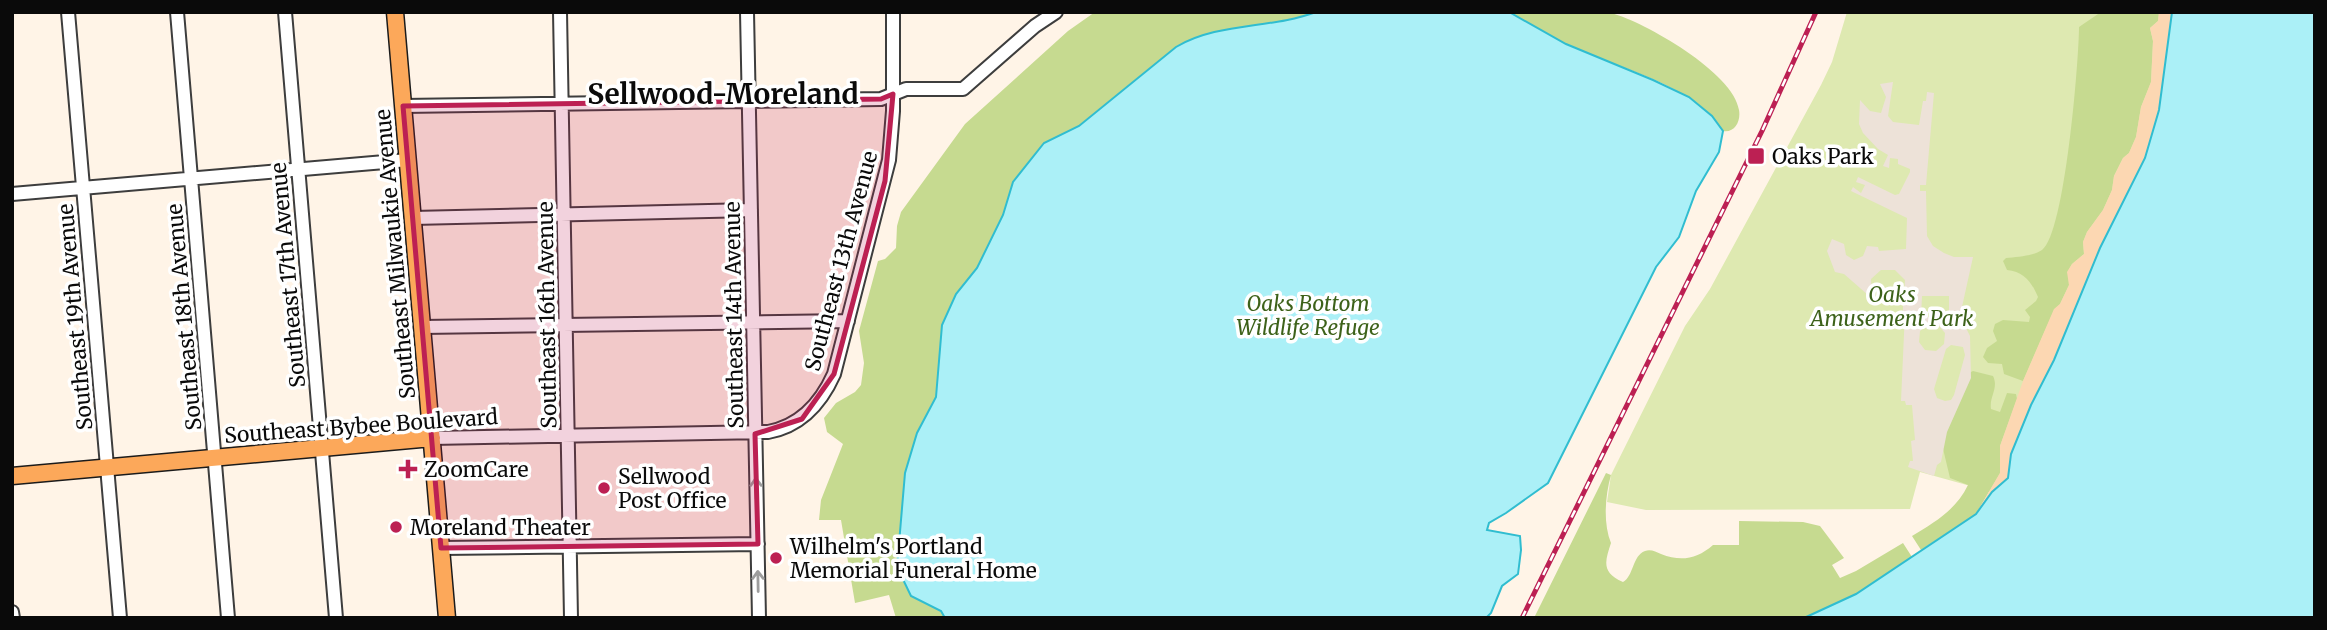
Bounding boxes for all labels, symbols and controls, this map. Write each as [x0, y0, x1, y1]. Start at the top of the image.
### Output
district label: Sellwood-Moreland [587, 76, 859, 112]
street label: Southeast Milwaukie Avenue [369, 108, 421, 400]
place label: Oaks Park [1772, 143, 1874, 170]
marker: Oaks Park [1746, 146, 1766, 166]
street label: Southeast 13th Avenue [799, 148, 883, 374]
street label: Southeast 17th Avenue [265, 161, 311, 389]
street label: Southeast 16th Avenue [532, 201, 562, 429]
street label: Southeast 14th Avenue [719, 201, 749, 429]
street label: Southeast 18th Avenue [161, 202, 207, 432]
street label: Southeast 19th Avenue [52, 203, 98, 431]
park label: Oaks Amusement Park [1809, 281, 1974, 332]
park label: Oaks Bottom Wildlife Refuge [1236, 290, 1380, 341]
street label: Southeast Bybee Boulevard [223, 403, 499, 449]
place label: ZoomCare [424, 456, 528, 483]
marker: ZoomCare [398, 459, 418, 479]
place label: Sellwood Post Office [618, 463, 727, 514]
one-way arrow [750, 477, 763, 500]
marker: Sellwood Post Office [596, 480, 612, 496]
place label: Moreland Theater [410, 514, 591, 541]
marker: Moreland Theater [388, 519, 404, 535]
place label: Wilhelm's Portland Memorial Funeral Home [789, 533, 1037, 584]
marker: Wilhelm's Portland Memorial Funeral Home [768, 550, 784, 566]
one-way arrow [751, 569, 765, 592]

